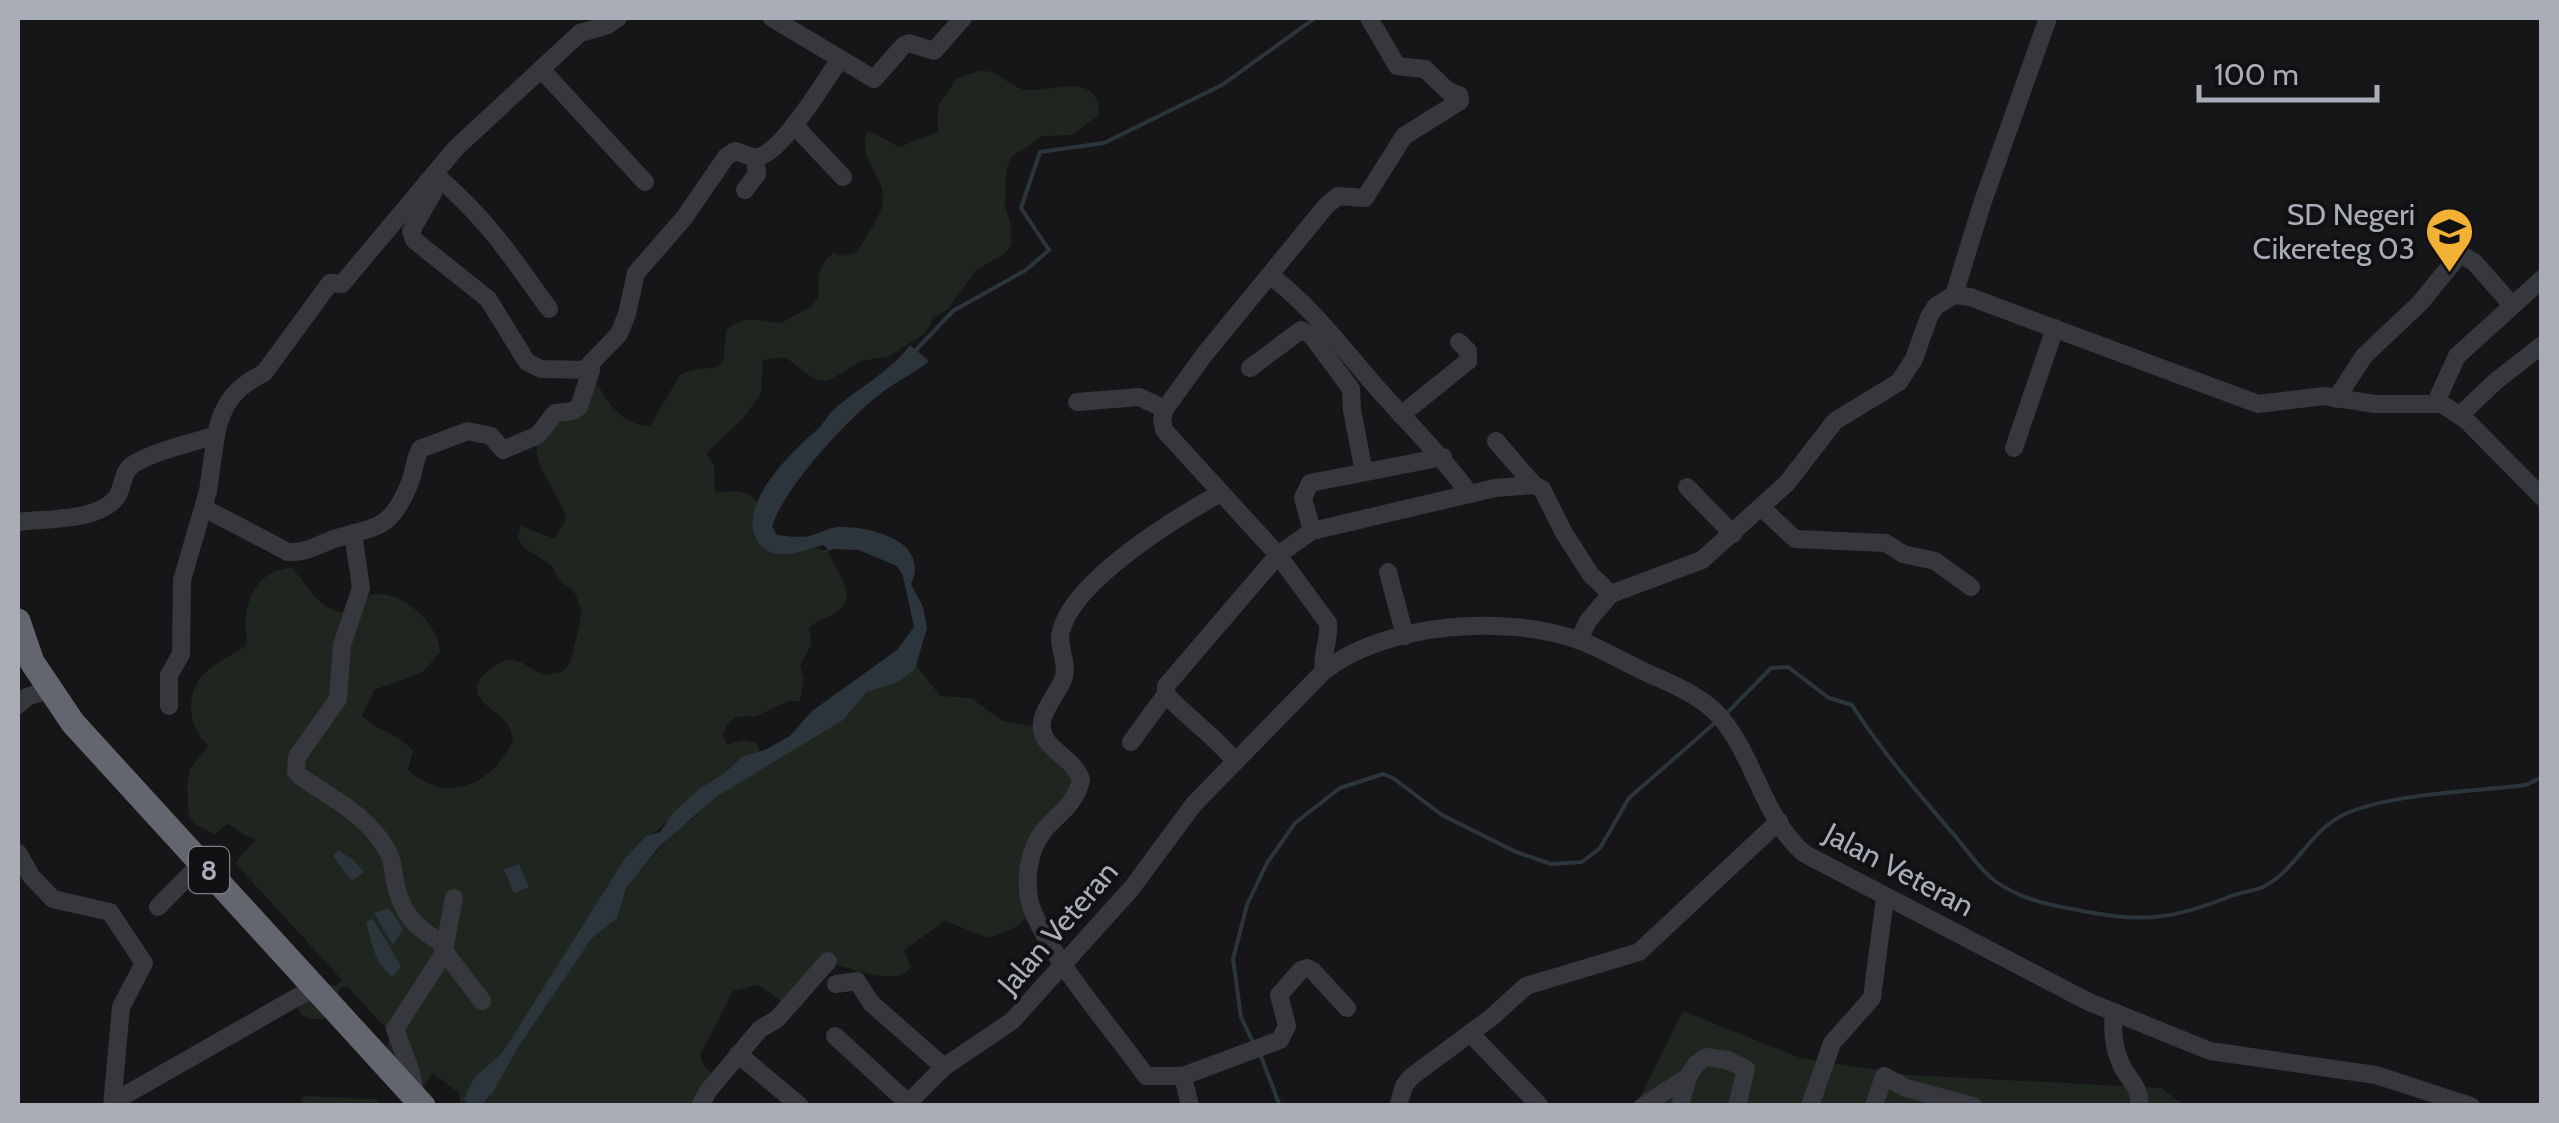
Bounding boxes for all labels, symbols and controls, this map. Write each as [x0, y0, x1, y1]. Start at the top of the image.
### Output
scale bar [2199, 40, 2376, 102]
text: 100 m [2214, 56, 2299, 93]
place label: SD Negeri Cikereteg 03 [2252, 196, 2415, 267]
school or university icon: SD Negeri Cikereteg 03 [2424, 206, 2476, 274]
street label: Jalan Veteran [1817, 814, 1981, 924]
road number: 8 [189, 847, 229, 893]
street label: Jalan Veteran [989, 853, 1126, 1003]

